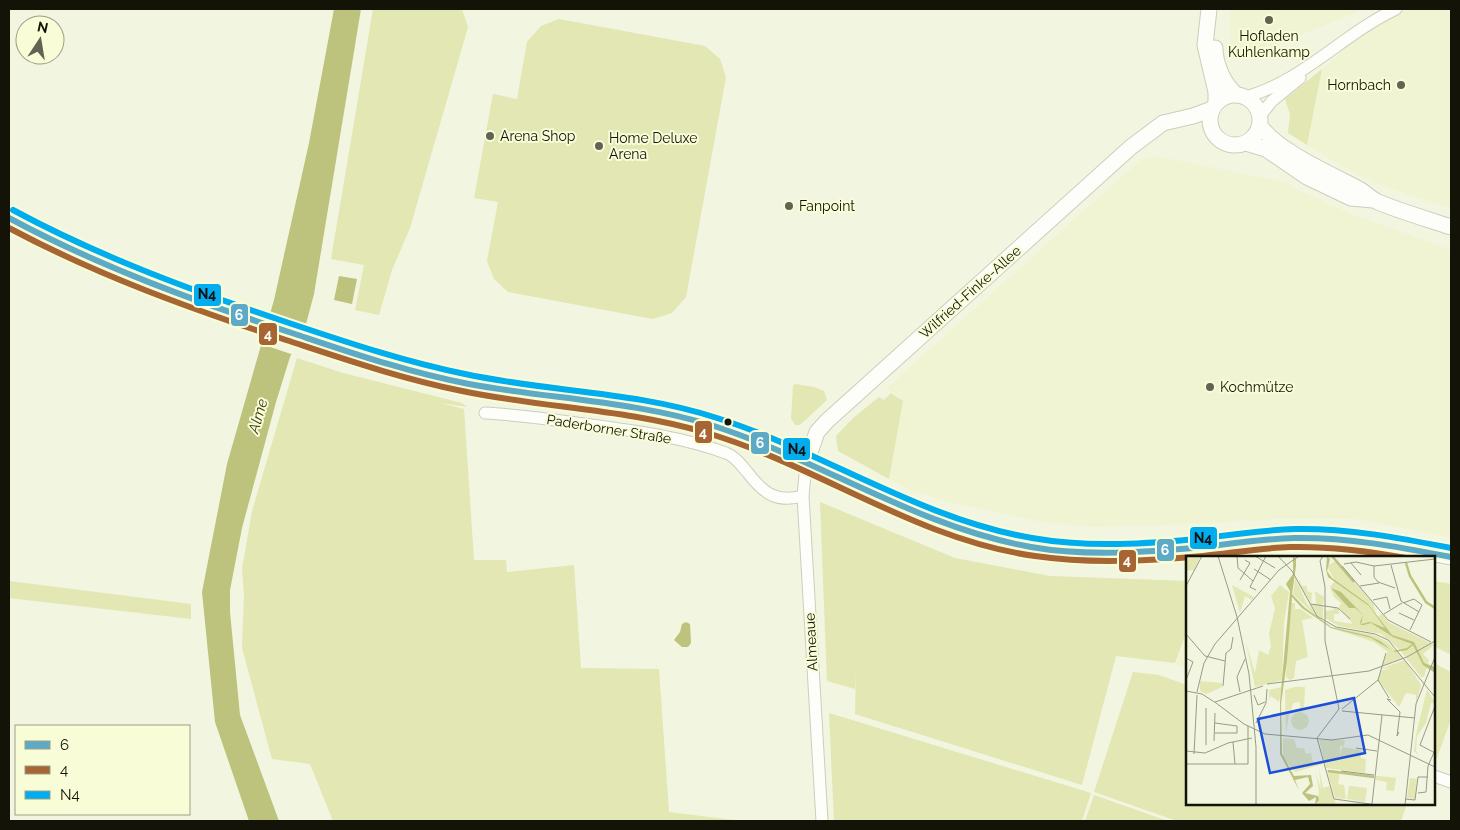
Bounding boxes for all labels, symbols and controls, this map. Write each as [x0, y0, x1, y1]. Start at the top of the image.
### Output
marker: Hofladen Kuhlenkamp [1263, 14, 1275, 26]
north arrow [15, 15, 65, 65]
text: N [36, 18, 50, 36]
place label: Hofladen Kuhlenkamp [1228, 28, 1310, 60]
place label: Hornbach [1327, 77, 1391, 93]
marker: Hornbach [1395, 79, 1407, 91]
place label: Arena Shop [500, 128, 576, 144]
marker: Arena Shop [484, 130, 496, 142]
place label: Home Deluxe Arena [609, 130, 698, 162]
marker: Home Deluxe Arena [593, 140, 605, 152]
place label: Fanpoint [799, 198, 855, 214]
marker: Fanpoint [783, 200, 795, 212]
street label: Wilfried-Finke-Allee [916, 242, 1024, 342]
line badge: N4 [193, 283, 222, 307]
text: N4 [198, 286, 216, 302]
line badge: 6 [230, 303, 249, 327]
text: 6 [235, 307, 243, 323]
line badge: 4 [258, 322, 278, 346]
text: 4 [264, 326, 272, 342]
place label: Kochmütze [1220, 379, 1294, 395]
marker: Kochmütze [1204, 381, 1216, 393]
water label: Alme [244, 397, 271, 436]
street label: Paderborner Straße [546, 411, 672, 447]
unlabelled marker [723, 417, 733, 427]
line badge: 4 [694, 420, 713, 444]
text: 4 [699, 424, 707, 440]
line badge: 6 [750, 431, 770, 455]
text: 6 [756, 435, 764, 451]
line badge: N4 [782, 437, 811, 461]
text: N4 [788, 441, 806, 457]
line badge: N4 [1189, 526, 1218, 550]
text: N4 [1194, 530, 1212, 546]
line badge: 6 [1156, 538, 1175, 562]
text: 6 [1161, 542, 1169, 558]
line badge: 4 [1118, 549, 1137, 573]
text: 4 [1123, 552, 1131, 568]
inset map [1186, 556, 1435, 805]
street label: Almeaue [801, 612, 821, 672]
legend [15, 725, 190, 815]
text: 6 [60, 736, 69, 754]
text: 4 [60, 761, 68, 779]
text: N4 [60, 786, 80, 804]

